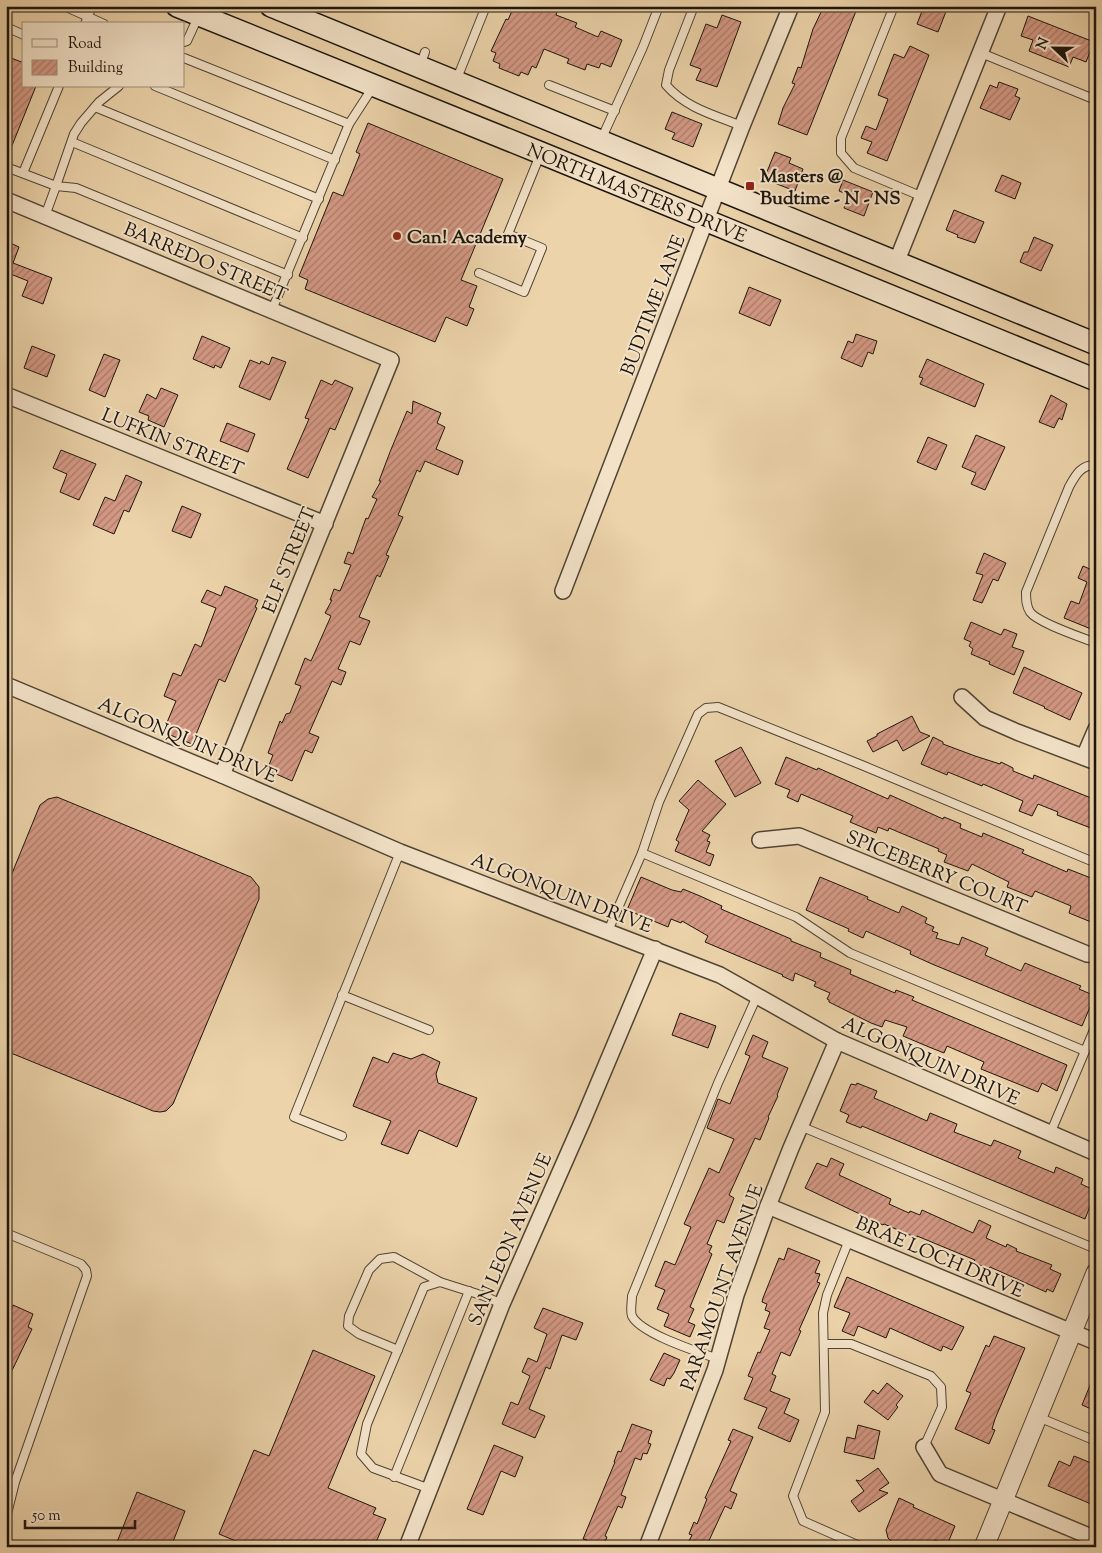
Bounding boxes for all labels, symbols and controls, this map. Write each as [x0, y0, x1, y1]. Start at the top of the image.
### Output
legend [22, 22, 185, 88]
north arrow [1030, 22, 1080, 72]
text: Road [68, 34, 102, 55]
text: N [1032, 35, 1055, 53]
text: Building [68, 58, 123, 79]
street label: NORTH MASTERS DRIVE [522, 138, 751, 251]
place label: Masters @ Budtime - N - NS [760, 164, 901, 213]
marker: Masters @ Budtime - N - NS [744, 180, 756, 192]
street label: BARREDO STREET [119, 217, 291, 310]
place label: Can! Academy [407, 225, 527, 252]
marker: Can! Academy [391, 230, 403, 242]
street label: BUDTIME LANE [615, 231, 694, 380]
street label: LUFKIN STREET [97, 403, 247, 484]
street label: ELF STREET [257, 504, 324, 618]
street label: ALGONQUIN DRIVE [93, 691, 281, 791]
street label: SPICEBERRY COURT [841, 825, 1031, 922]
street label: ALGONQUIN DRIVE [467, 847, 656, 942]
street label: ALGONQUIN DRIVE [837, 1011, 1024, 1114]
street label: SAN LEON AVENUE [463, 1149, 560, 1330]
street label: PARAMOUNT AVENUE [675, 1181, 772, 1395]
street label: BRAE LOCH DRIVE [851, 1211, 1028, 1306]
scale bar [25, 1498, 135, 1530]
text: 50 m [31, 1506, 61, 1527]

